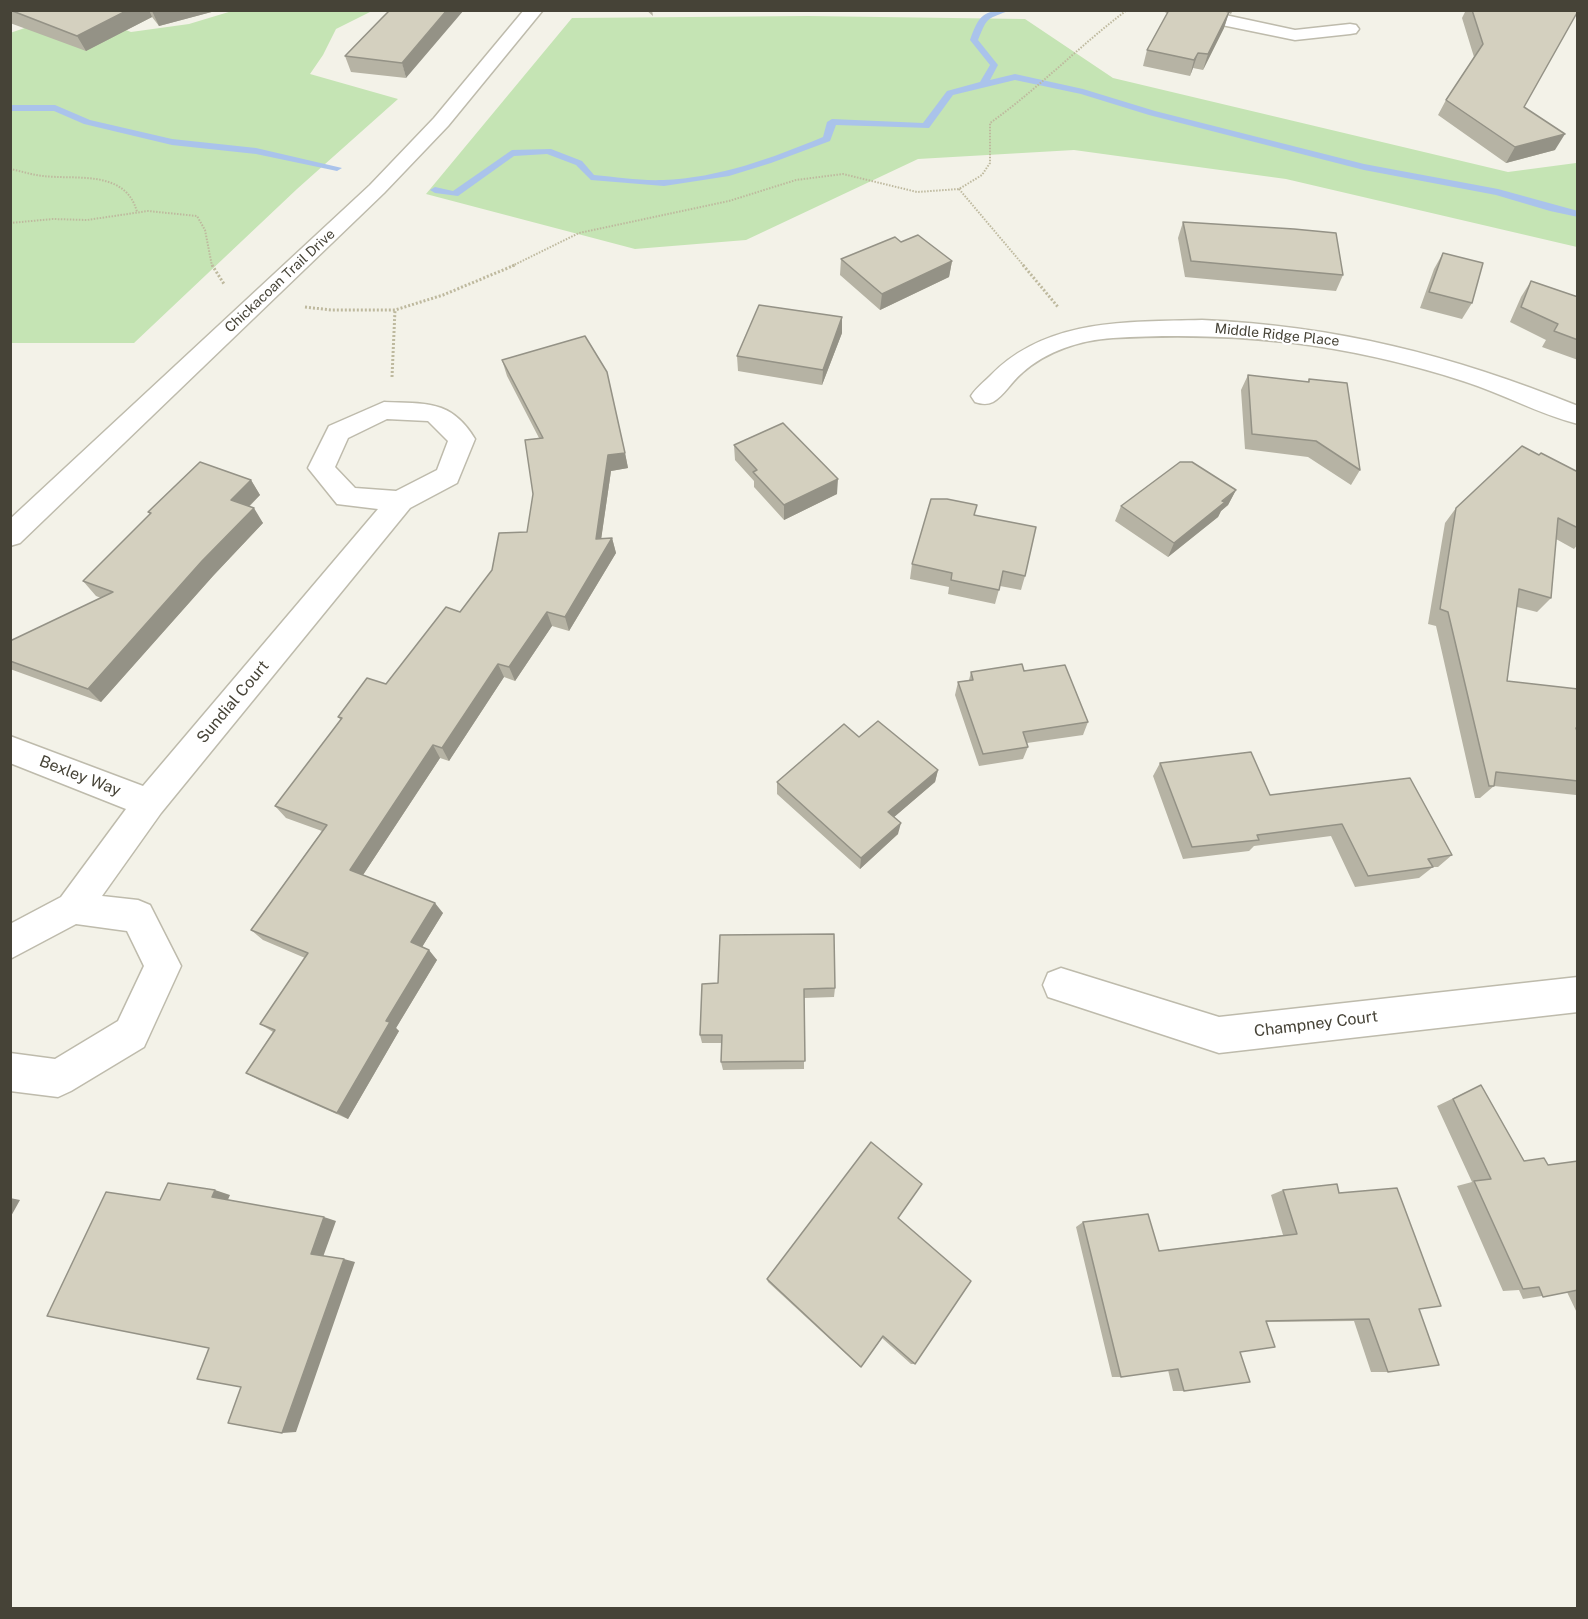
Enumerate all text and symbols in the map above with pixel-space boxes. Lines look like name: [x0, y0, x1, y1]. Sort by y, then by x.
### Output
street label: Chickacoan Trail Drive: [222, 226, 338, 336]
street label: Middle Ridge Place: [1214, 320, 1340, 350]
street label: Sundial Court: [193, 657, 273, 747]
street label: Bexley Way: [36, 752, 124, 800]
street label: Champney Court: [1253, 1007, 1379, 1041]

